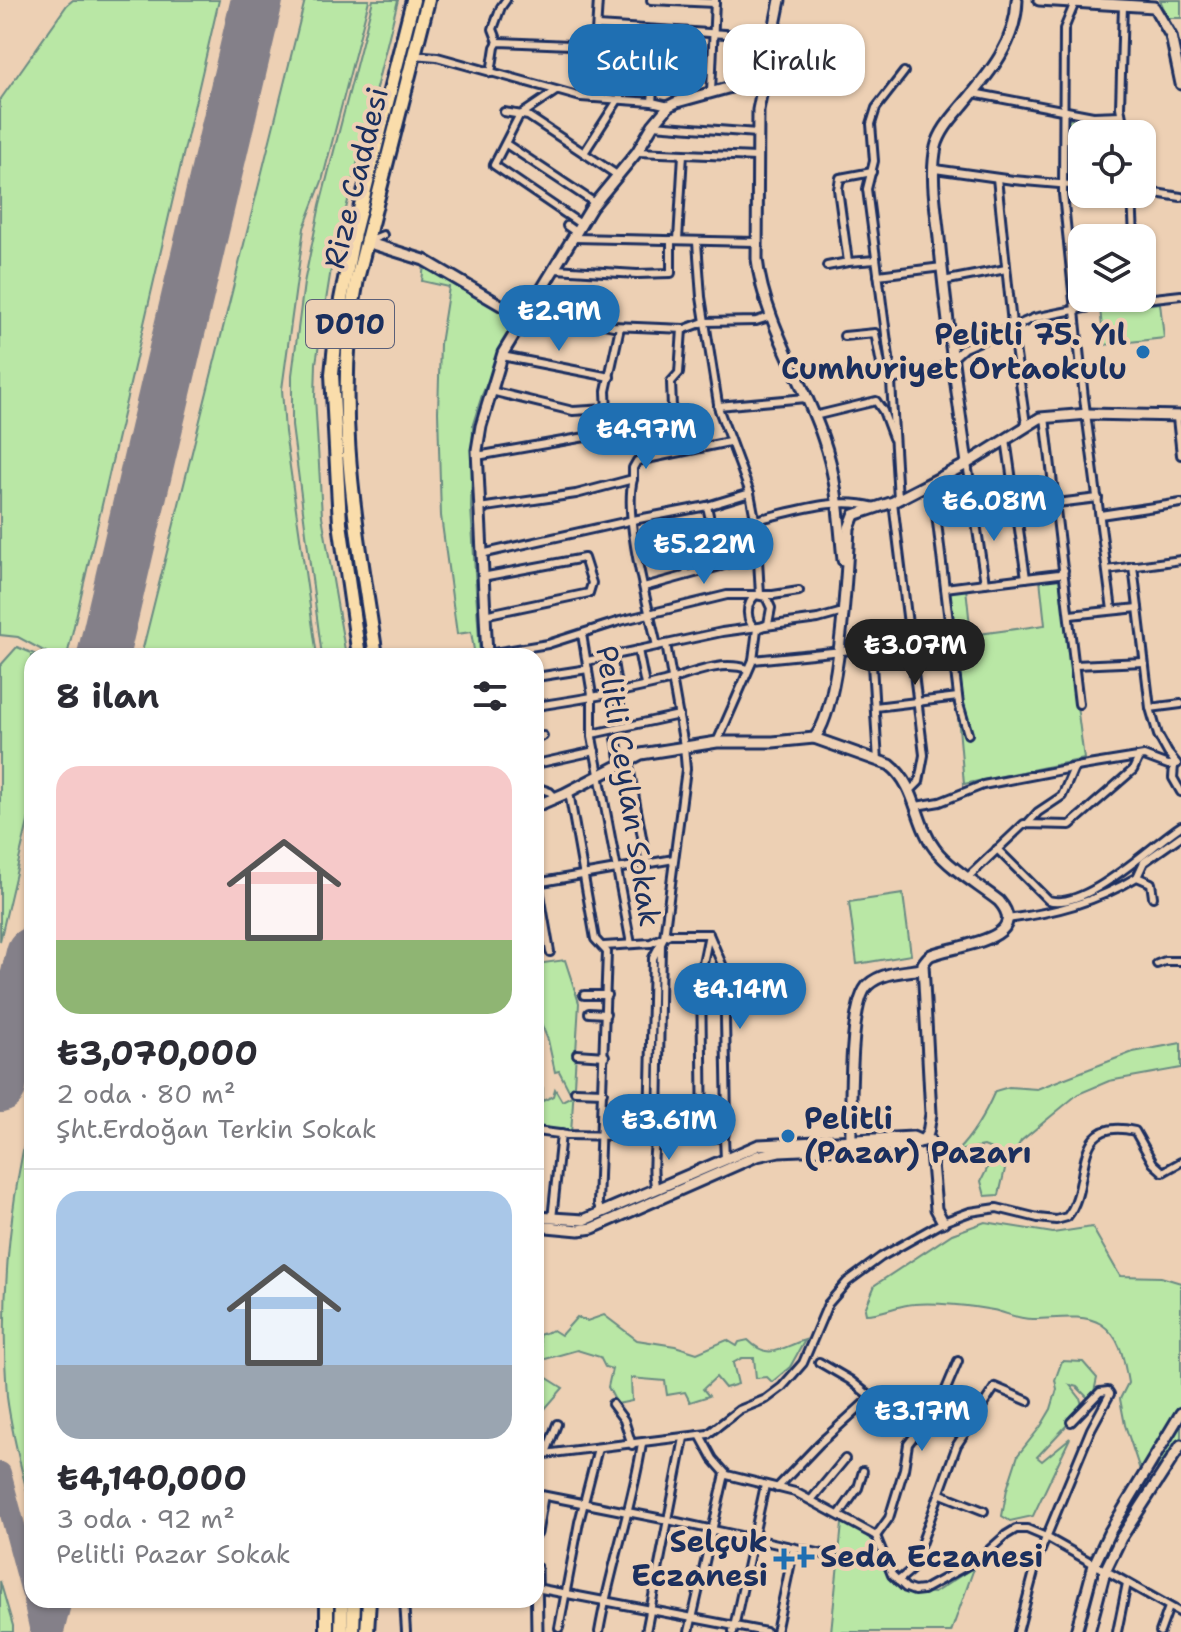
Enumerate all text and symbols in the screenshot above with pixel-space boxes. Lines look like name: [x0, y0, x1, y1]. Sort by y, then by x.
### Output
chip: Satılık: [568, 24, 707, 96]
chip: Kiralık: [723, 24, 865, 96]
street label: Rize Caddesi: [313, 83, 398, 273]
map controls: [1068, 120, 1156, 312]
button: locate: [1068, 120, 1156, 208]
button: layers: [1068, 224, 1156, 312]
pin: ₺2.9M: [503, 285, 615, 353]
text: ₺2.9M: [517, 293, 601, 328]
road number: D010: [306, 300, 394, 348]
place label: Pelitli 75. Yıl Cumhuriyet Ortaokulu: [781, 314, 1127, 389]
marker: Pelitli 75. Yıl Cumhuriyet Ortaokulu: [1134, 343, 1152, 361]
pin: ₺4.97M: [581, 403, 711, 471]
text: ₺4.97M: [595, 411, 697, 446]
pin: ₺6.08M: [929, 475, 1059, 543]
text: ₺6.08M: [941, 483, 1047, 518]
pin: ₺5.22M: [639, 518, 769, 586]
text: ₺5.22M: [652, 526, 756, 561]
pin: ₺3.07M: [850, 619, 980, 687]
text: ₺3.07M: [863, 627, 967, 662]
street label: Pelitli Ceylan Sokak: [586, 642, 671, 930]
text: 8 ilan: [56, 673, 159, 719]
icon: filters: [468, 674, 512, 718]
icon: home: [212, 818, 356, 962]
pin: ₺4.14M: [675, 963, 805, 1031]
text: ₺4.14M: [692, 971, 788, 1006]
text: ₺3,070,000: [56, 1030, 258, 1076]
text: 2 oda · 80 m²: [56, 1076, 236, 1111]
pin: ₺3.61M: [604, 1094, 734, 1162]
place label: Pelitli (Pazar) Pazarı: [804, 1098, 1032, 1173]
text: ₺3.61M: [621, 1102, 717, 1137]
text: Şht.Erdoğan Terkin Sokak: [56, 1111, 377, 1146]
marker: Pelitli (Pazar) Pazarı: [779, 1127, 797, 1145]
icon: home: [212, 1243, 356, 1387]
pin: ₺3.17M: [857, 1385, 987, 1453]
text: ₺3.17M: [874, 1393, 970, 1428]
text: ₺4,140,000: [56, 1455, 247, 1501]
text: 3 oda · 92 m²: [56, 1501, 235, 1536]
place label: Selçuk Eczanesi: [631, 1521, 768, 1596]
text: Pelitli Pazar Sokak: [56, 1536, 291, 1571]
place label: Seda Eczanesi: [820, 1536, 1044, 1577]
marker: Seda Eczanesi: [795, 1548, 813, 1566]
marker: Selçuk Eczanesi: [775, 1550, 793, 1568]

